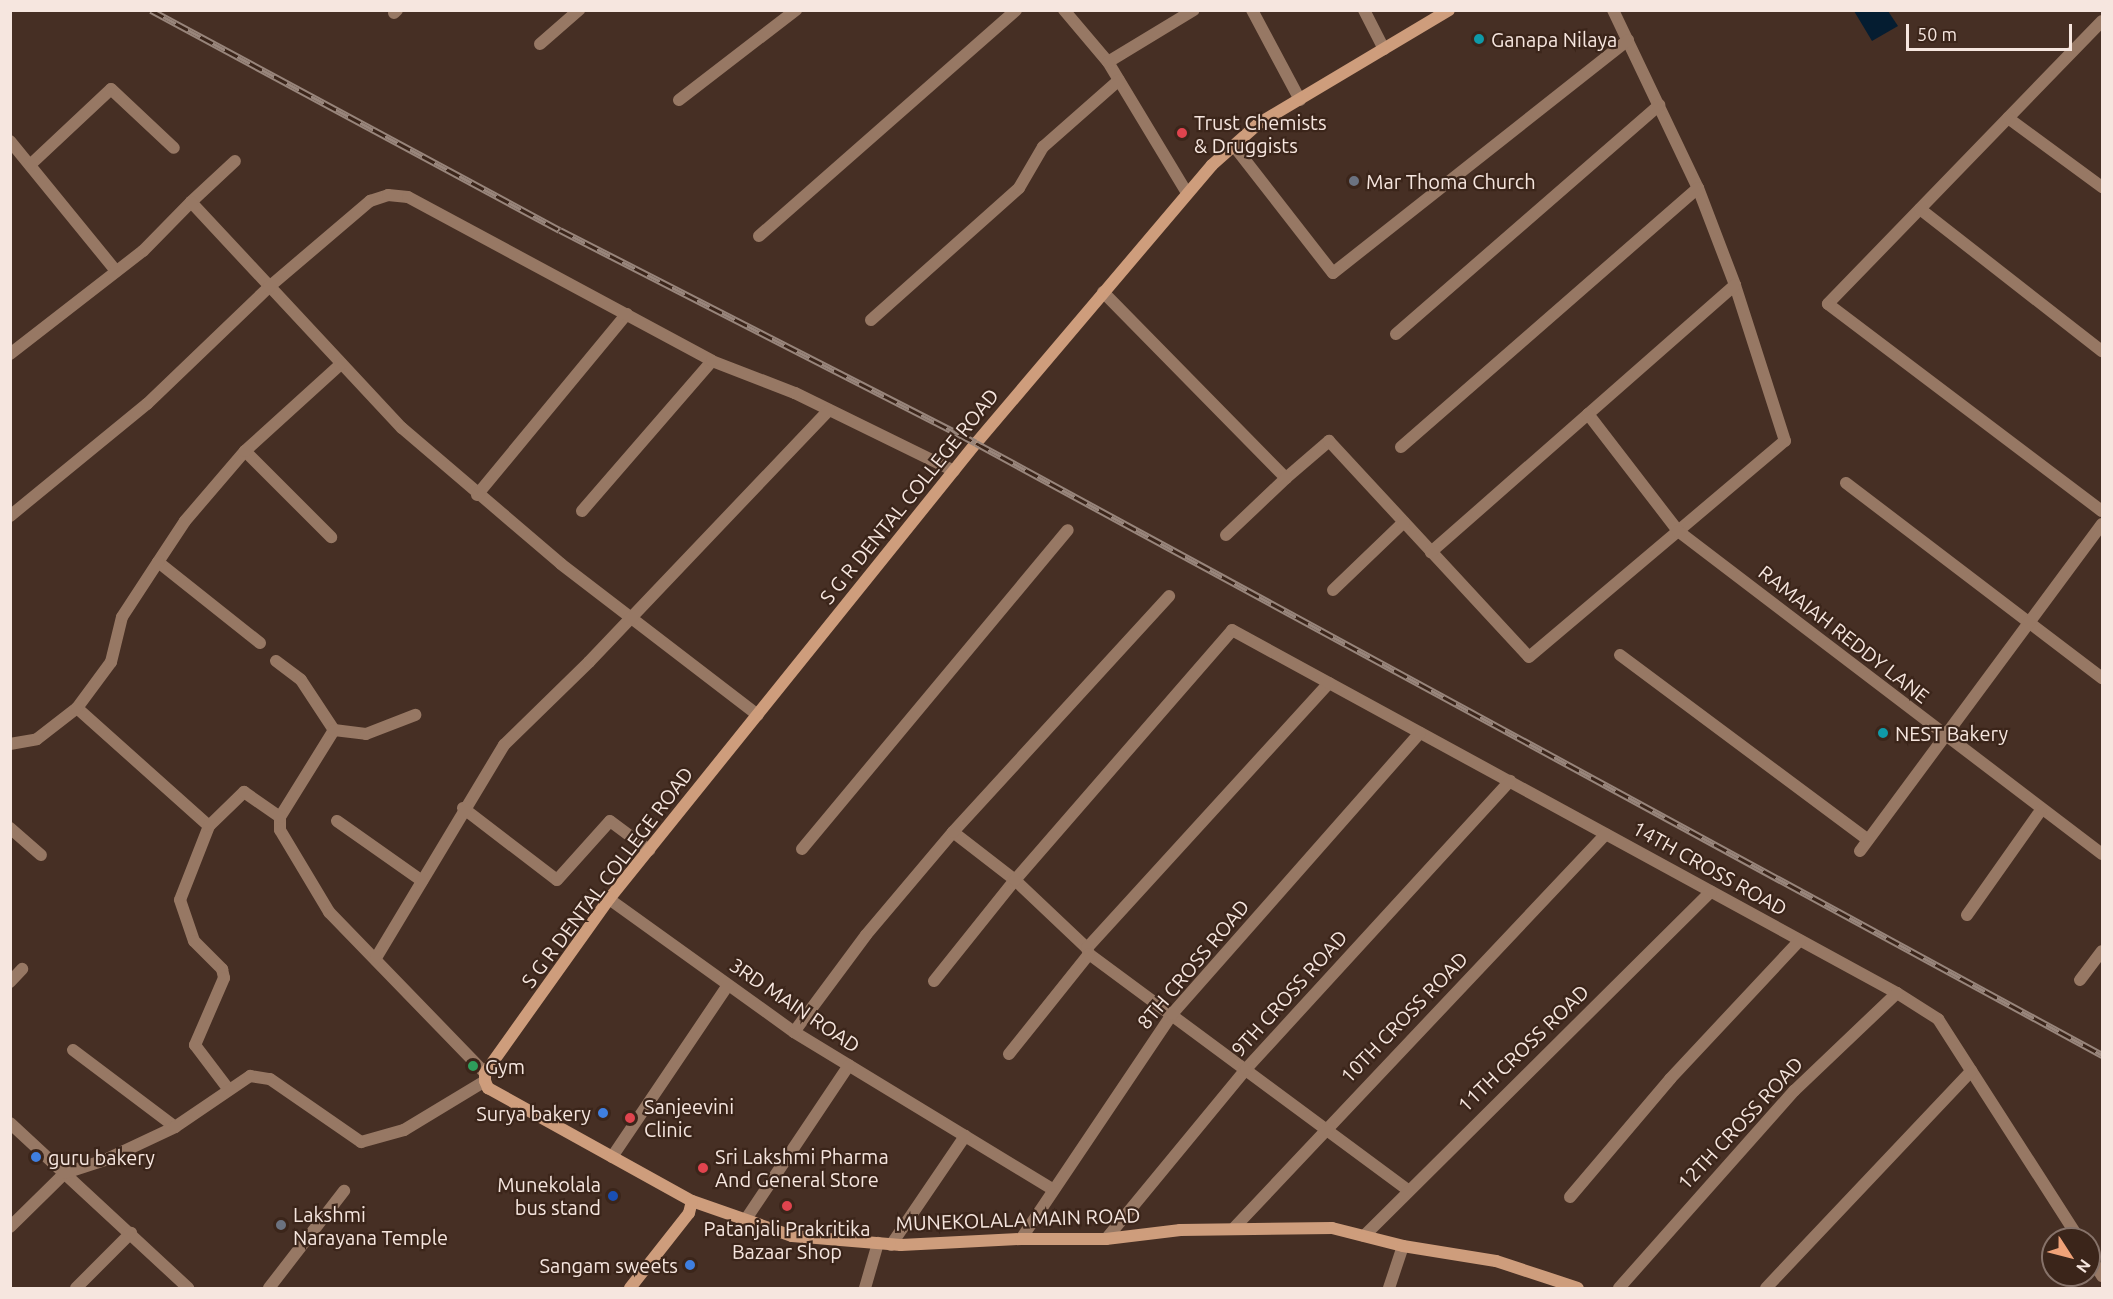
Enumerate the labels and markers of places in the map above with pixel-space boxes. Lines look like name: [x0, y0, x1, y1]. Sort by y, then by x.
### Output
place label: Ganapa Nilaya: [1491, 27, 1617, 51]
marker: Ganapa Nilaya: [1472, 32, 1486, 46]
place label: Trust Chemists & Druggists: [1194, 110, 1327, 157]
marker: Trust Chemists & Druggists: [1175, 126, 1189, 140]
place label: Mar Thoma Church: [1366, 169, 1536, 193]
marker: Mar Thoma Church: [1347, 174, 1361, 188]
place label: NEST Bakery: [1895, 721, 2008, 745]
marker: NEST Bakery: [1876, 726, 1890, 740]
place label: Gym: [485, 1054, 525, 1078]
marker: Gym: [466, 1059, 480, 1073]
place label: Sanjeevini Clinic: [644, 1094, 734, 1141]
place label: Surya bakery: [476, 1101, 591, 1125]
marker: Surya bakery: [596, 1106, 610, 1120]
marker: Sanjeevini Clinic: [621, 1109, 639, 1127]
place label: Sri Lakshmi Pharma And General Store: [715, 1144, 889, 1191]
place label: guru bakery: [48, 1145, 155, 1169]
marker: guru bakery: [29, 1150, 43, 1164]
marker: Sri Lakshmi Pharma And General Store: [696, 1161, 710, 1175]
place label: Munekolala bus stand: [497, 1172, 601, 1219]
marker: Munekolala bus stand: [606, 1189, 620, 1203]
marker: Patanjali Prakritika Bazaar Shop: [780, 1199, 794, 1213]
place label: Lakshmi Narayana Temple: [293, 1202, 448, 1249]
place label: Patanjali Prakritika Bazaar Shop: [704, 1216, 870, 1263]
marker: Lakshmi Narayana Temple: [274, 1218, 288, 1232]
place label: Sangam sweets: [539, 1253, 678, 1277]
marker: Sangam sweets: [683, 1258, 697, 1272]

